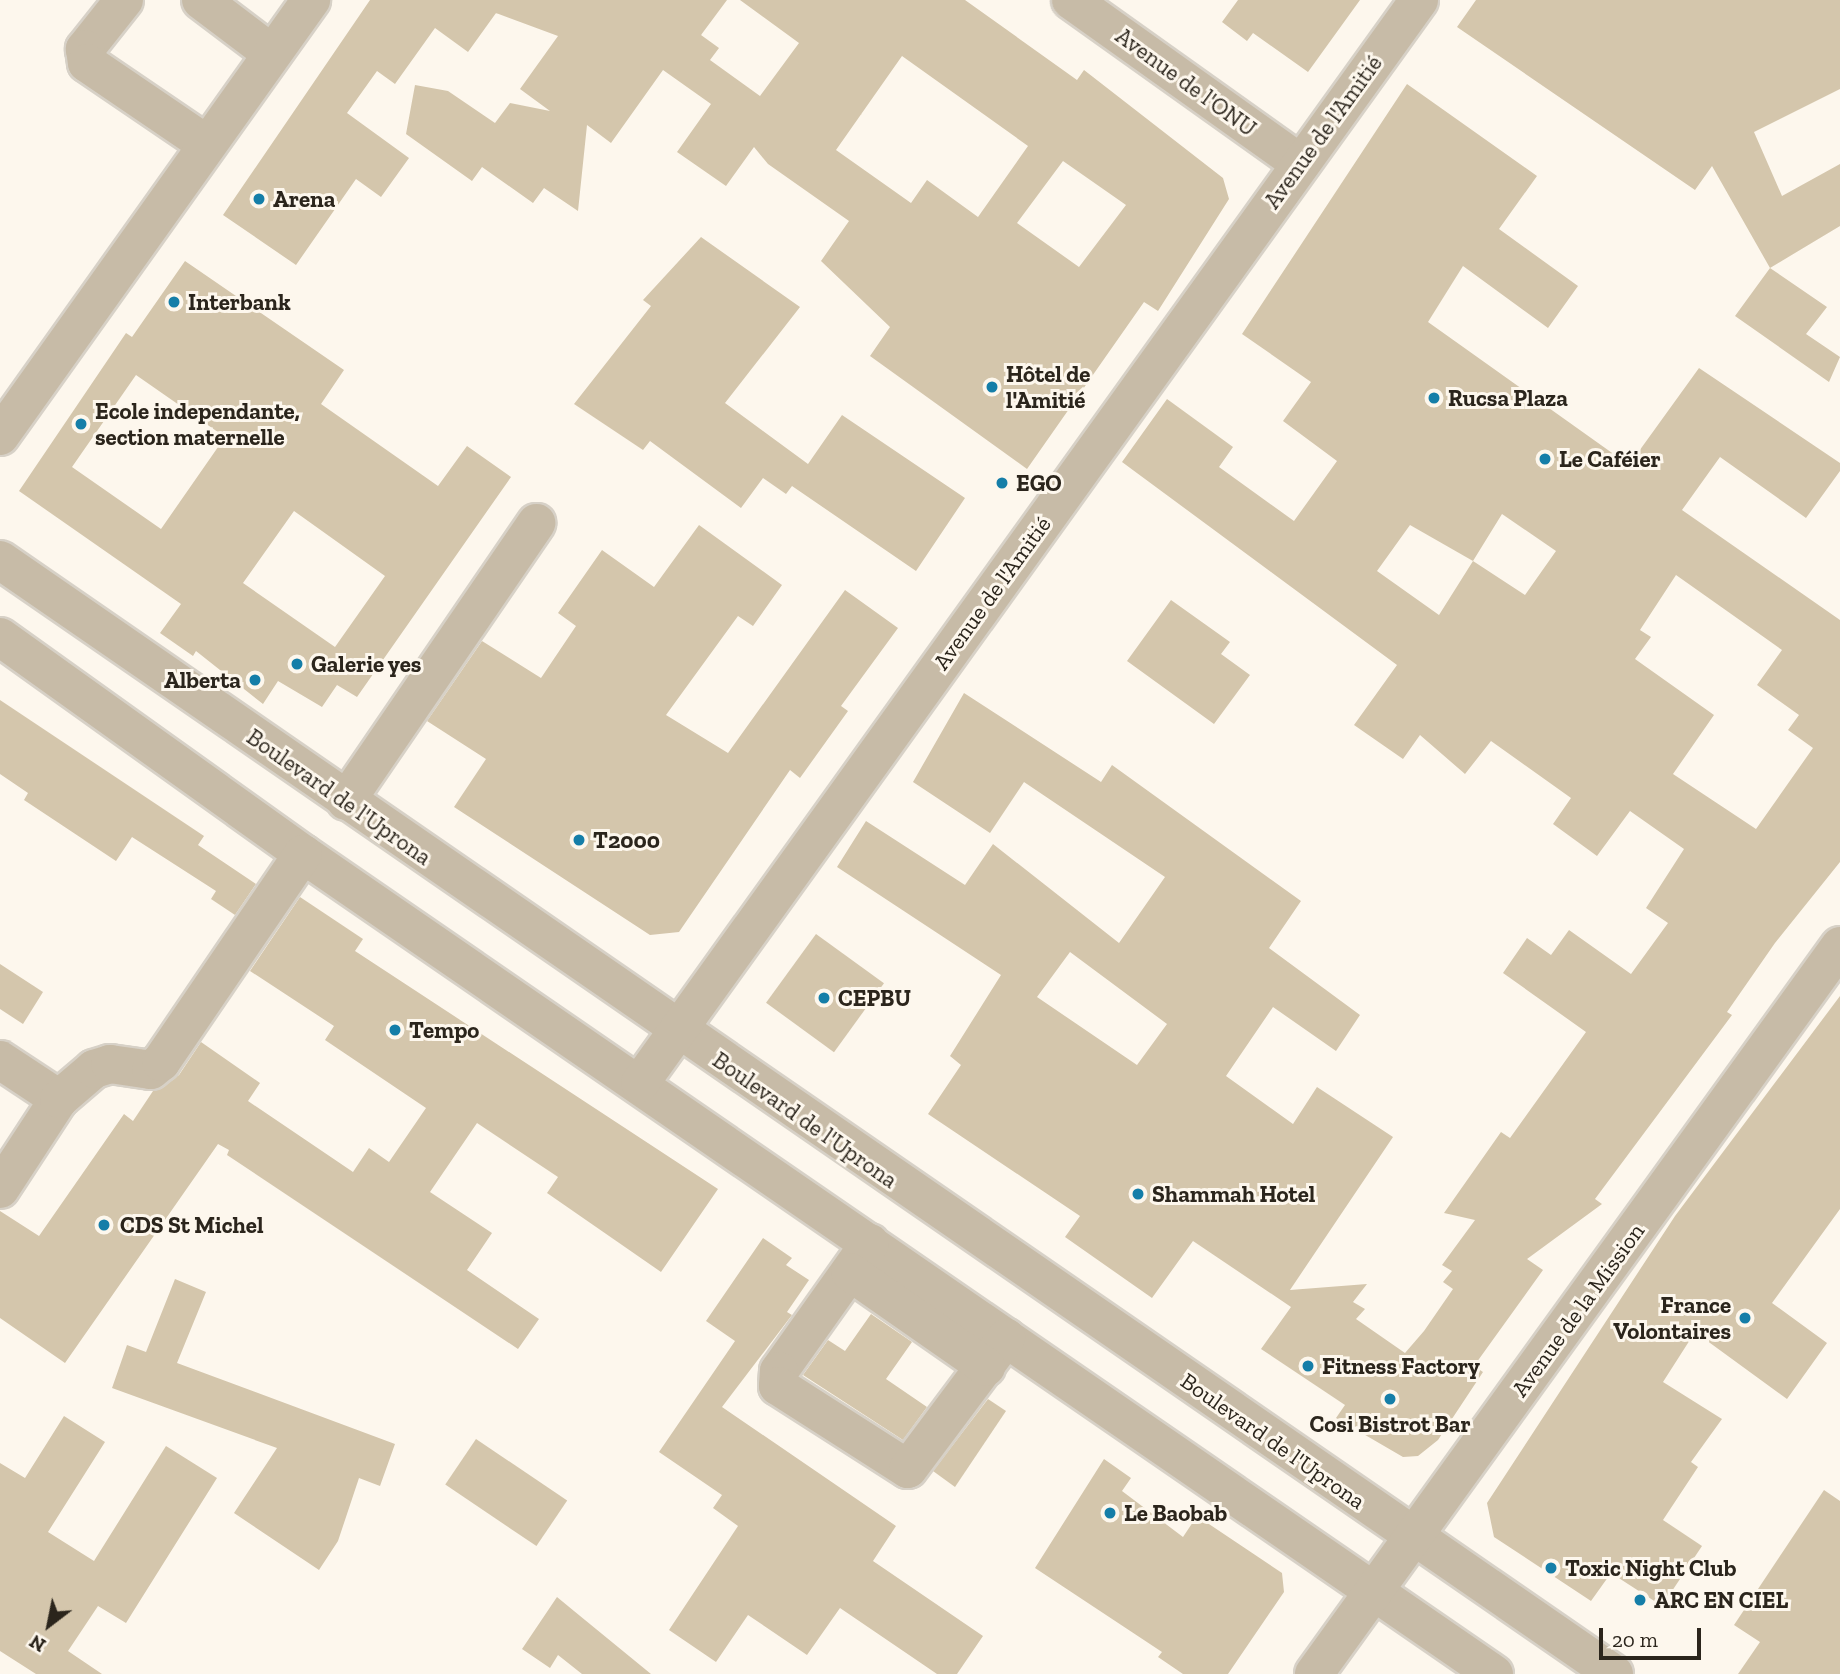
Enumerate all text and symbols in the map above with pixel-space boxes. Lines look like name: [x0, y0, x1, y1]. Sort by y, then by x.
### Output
street label: Avenue de l'ONU: [1110, 22, 1262, 142]
street label: Avenue de l'Amitié: [1258, 50, 1388, 214]
place label: Arena: [273, 185, 335, 213]
marker: Arena: [251, 191, 267, 207]
place label: Interbank: [188, 288, 291, 316]
marker: Interbank: [166, 294, 182, 310]
place label: Hôtel de l'Amitié: [1006, 360, 1090, 414]
marker: Hôtel de l'Amitié: [984, 379, 1000, 395]
place label: Rucsa Plaza: [1448, 384, 1568, 412]
marker: Rucsa Plaza: [1426, 390, 1442, 406]
place label: Ecole independante, section maternelle: [95, 397, 300, 451]
marker: Ecole independante, section maternelle: [73, 416, 89, 432]
place label: Le Caféier: [1559, 445, 1661, 473]
marker: Le Caféier: [1537, 451, 1553, 467]
place label: EGO: [1016, 469, 1062, 497]
marker: EGO: [994, 475, 1010, 491]
street label: Avenue de l'Amitié: [927, 511, 1057, 675]
place label: Galerie yes: [311, 650, 422, 678]
marker: Galerie yes: [289, 656, 305, 672]
place label: Alberta: [164, 666, 241, 694]
marker: Alberta: [247, 672, 263, 688]
street label: Boulevard de l'Uprona: [241, 723, 437, 871]
place label: T2000: [593, 826, 660, 854]
marker: T2000: [571, 832, 587, 848]
place label: CEPBU: [838, 984, 911, 1012]
marker: CEPBU: [816, 990, 832, 1006]
place label: Tempo: [409, 1016, 479, 1044]
marker: Tempo: [387, 1022, 403, 1038]
street label: Boulevard de l'Uprona: [707, 1046, 903, 1194]
place label: Shammah Hotel: [1152, 1180, 1315, 1208]
marker: Shammah Hotel: [1130, 1186, 1146, 1202]
place label: CDS St Michel: [120, 1211, 264, 1239]
marker: CDS St Michel: [94, 1215, 114, 1235]
street label: Avenue de la Mission: [1506, 1218, 1650, 1402]
place label: France Volontaires: [1613, 1291, 1731, 1345]
marker: France Volontaires: [1737, 1310, 1753, 1326]
place label: Fitness Factory: [1322, 1352, 1480, 1380]
marker: Fitness Factory: [1300, 1358, 1316, 1374]
street label: Boulevard de l'Uprona: [1175, 1367, 1371, 1515]
marker: Cosi Bistrot Bar: [1382, 1391, 1398, 1407]
place label: Cosi Bistrot Bar: [1309, 1410, 1471, 1438]
place label: Le Baobab: [1124, 1499, 1227, 1527]
marker: Le Baobab: [1102, 1505, 1118, 1521]
place label: Toxic Night Club: [1565, 1554, 1736, 1582]
marker: Toxic Night Club: [1543, 1560, 1559, 1576]
place label: ARC EN CIEL: [1654, 1586, 1788, 1614]
north arrow: [14, 1590, 84, 1660]
marker: ARC EN CIEL: [1632, 1592, 1648, 1608]
scale bar: [1602, 1614, 1703, 1658]
text: 20 m: [1612, 1627, 1658, 1652]
text: N: [25, 1630, 50, 1657]

